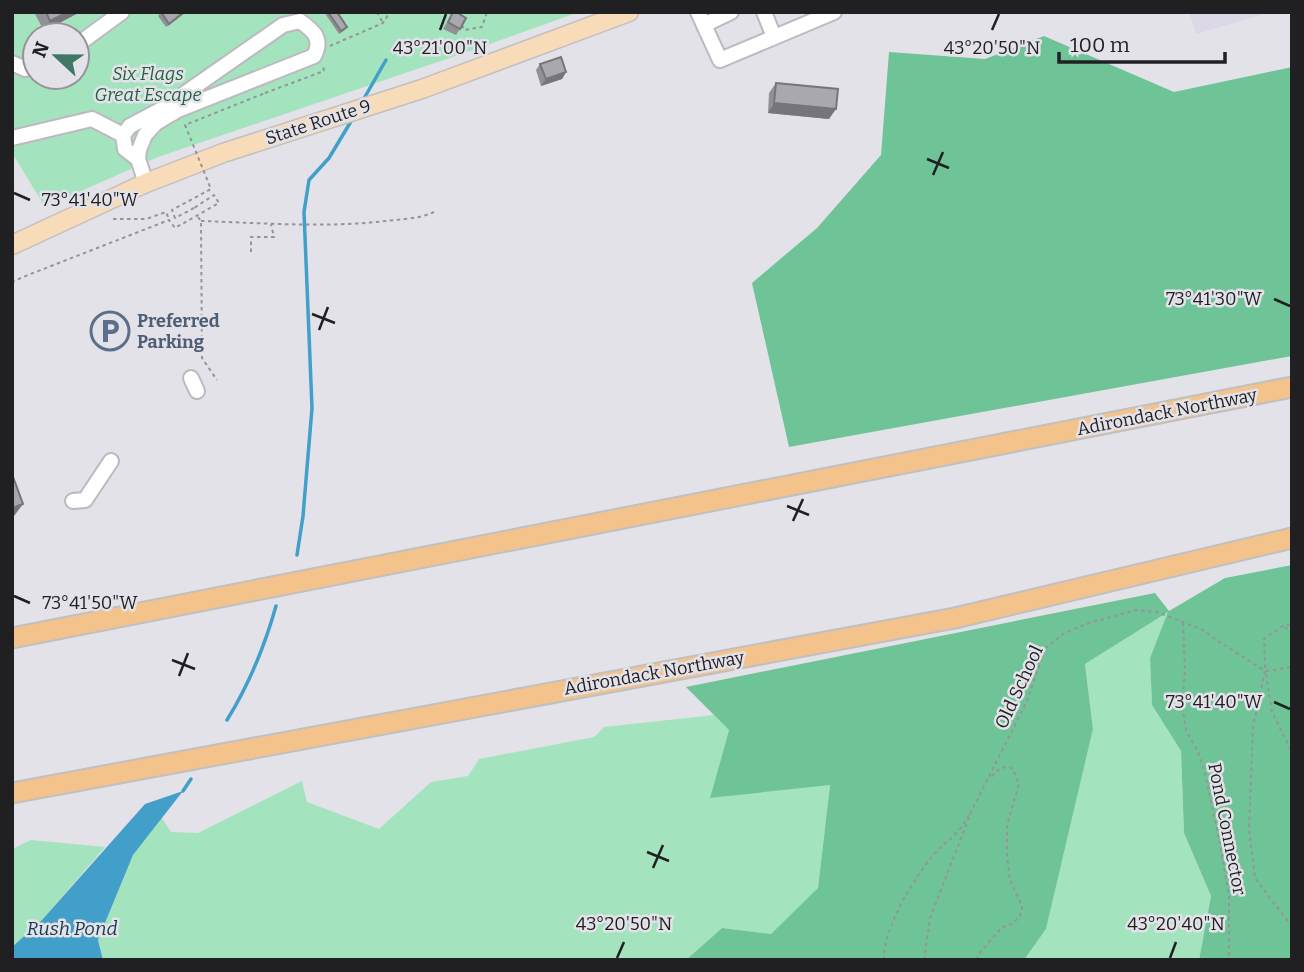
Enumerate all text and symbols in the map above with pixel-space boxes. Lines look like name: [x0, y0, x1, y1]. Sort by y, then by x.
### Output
north arrow: [21, 21, 91, 91]
scale bar: [1059, 21, 1225, 65]
text: 100 m: [1070, 32, 1130, 58]
text: 43°21'00"N: [393, 37, 487, 59]
text: 43°20'50"N: [944, 37, 1040, 59]
text: N: [27, 38, 54, 61]
park label: Six Flags Great Escape: [94, 63, 202, 106]
street label: State Route 9: [262, 95, 374, 149]
text: 73°41'40"W: [42, 189, 139, 211]
text: 73°41'30"W: [1166, 288, 1263, 310]
parking icon: Preferred Parking: [89, 310, 131, 352]
place label: Preferred Parking: [137, 310, 220, 353]
street label: Adirondack Northway: [1075, 384, 1259, 440]
text: 73°41'50"W: [42, 592, 138, 614]
street label: Old School: [990, 642, 1048, 732]
street label: Adirondack Northway: [562, 646, 746, 700]
text: 73°41'40"W: [1166, 691, 1263, 713]
street label: Pond Connector: [1203, 761, 1251, 897]
text: 43°20'50"N: [576, 913, 672, 935]
text: 43°20'40"N: [1127, 913, 1225, 935]
water label: Rush Pond: [26, 917, 118, 940]

